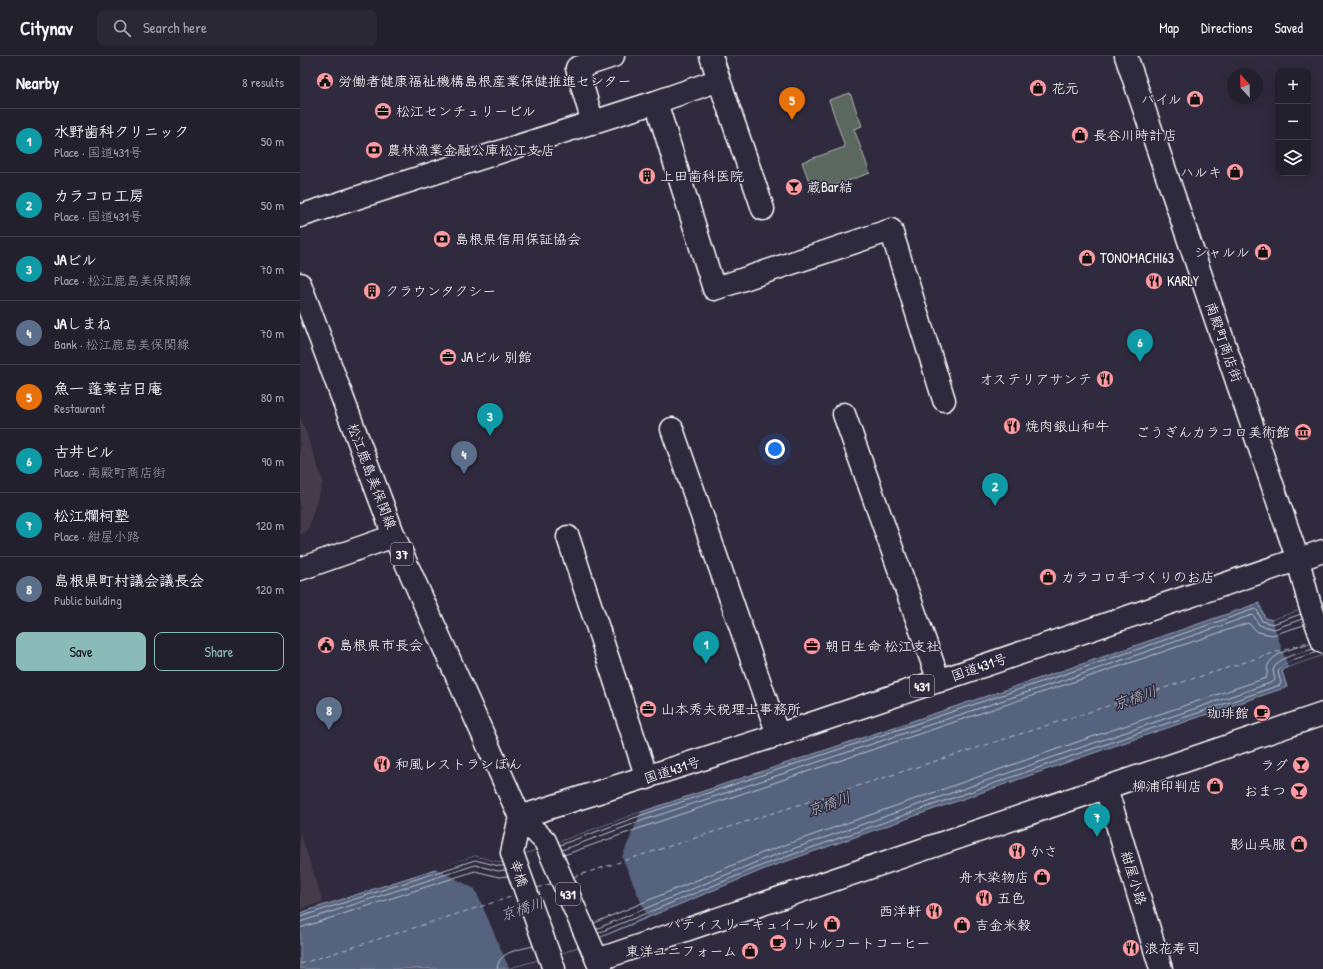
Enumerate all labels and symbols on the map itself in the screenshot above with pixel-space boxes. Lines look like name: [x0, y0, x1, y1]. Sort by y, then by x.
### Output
north arrow: [1227, 68, 1263, 104]
public building icon: 労働者健康福祉機構島根産業保健推進センター: [315, 71, 335, 91]
place label: 労働者健康福祉機構島根産業保健推進センター: [338, 71, 631, 90]
shop icon: 花元: [1028, 78, 1048, 98]
place label: 花元: [1051, 78, 1079, 97]
pin: 5: [779, 87, 805, 120]
place label: パイル: [1141, 89, 1182, 108]
shop icon: パイル: [1185, 89, 1205, 109]
office icon: 松江センチュリービル: [373, 101, 393, 121]
place label: 松江センチュリービル: [396, 101, 536, 120]
shop icon: 長谷川時計店: [1070, 125, 1090, 145]
place label: 長谷川時計店: [1093, 125, 1177, 144]
bank icon: 農林漁業金融公庫松江支店: [364, 140, 384, 160]
place label: 農林漁業金融公庫松江支店: [387, 140, 555, 159]
place label: ハルキ: [1180, 162, 1222, 181]
shop icon: ハルキ: [1225, 162, 1245, 182]
building icon: 上田歯科医院: [637, 166, 657, 186]
place label: 上田歯科医院: [660, 166, 744, 185]
bar icon: 蔵Bar結: [784, 177, 804, 197]
place label: 蔵Bar結: [807, 177, 853, 196]
bank icon: 島根県信用保証協会: [432, 229, 452, 249]
place label: 島根県信用保証協会: [455, 229, 581, 248]
place label: シャルル: [1194, 242, 1250, 261]
shop icon: シャルル: [1253, 242, 1273, 262]
shop icon: TONOMACHI63: [1077, 248, 1097, 268]
place label: TONOMACHI63: [1100, 248, 1174, 267]
restaurant icon: KARLY: [1144, 271, 1164, 291]
place label: KARLY: [1167, 271, 1200, 290]
building icon: クラウンタクシー: [362, 281, 382, 301]
place label: クラウンタクシー: [385, 281, 496, 300]
street label: 南殿町商店街: [1202, 299, 1247, 385]
pin: 6: [1127, 329, 1153, 362]
office icon: JAビル 別館: [438, 347, 458, 367]
place label: JAビル 別館: [461, 347, 532, 366]
place label: オステリアサンテ: [979, 369, 1092, 388]
restaurant icon: オステリアサンテ: [1095, 369, 1115, 389]
pin: 3: [477, 403, 503, 436]
restaurant icon: 焼肉銀山和牛: [1002, 416, 1022, 436]
place label: 焼肉銀山和牛: [1025, 416, 1109, 435]
street label: 松江鹿島美保関線: [344, 420, 401, 532]
place label: ごうぎんカラコロ美術館: [1135, 422, 1290, 441]
museum icon: ごうぎんカラコロ美術館: [1293, 422, 1313, 442]
your location: [765, 439, 785, 459]
pin: 4: [451, 441, 477, 474]
pin: 2: [982, 473, 1008, 506]
road number: 37: [391, 543, 413, 565]
shop icon: カラコロ手づくりのお店: [1038, 567, 1058, 587]
place label: カラコロ手づくりのお店: [1061, 567, 1215, 586]
pin: 1: [693, 631, 719, 664]
public building icon: 島根県市長会: [316, 635, 336, 655]
place label: 島根県市長会: [339, 635, 423, 654]
office icon: 朝日生命 松江支社: [802, 636, 822, 656]
place label: 朝日生命 松江支社: [825, 636, 940, 655]
street label: 国道431号: [948, 648, 1010, 685]
road number: 431: [910, 675, 934, 697]
water label: 京橋川: [1110, 680, 1160, 715]
pin: 8: [316, 697, 342, 730]
office icon: 山本秀夫税理士事務所: [638, 699, 658, 719]
place label: 山本秀夫税理士事務所: [661, 699, 801, 718]
place label: 珈琲館: [1207, 703, 1249, 722]
cafe icon: 珈琲館: [1252, 703, 1272, 723]
street label: 国道431号: [641, 751, 703, 788]
restaurant icon: 和風レストランぼん: [372, 754, 392, 774]
place label: 和風レストランぼん: [395, 754, 522, 773]
place label: ラグ: [1261, 755, 1288, 774]
bar icon: ラグ: [1291, 755, 1311, 775]
place label: 柳浦印判店: [1132, 776, 1202, 795]
shop icon: 柳浦印判店: [1205, 776, 1225, 796]
place label: おまつ: [1244, 781, 1286, 800]
bar icon: おまつ: [1289, 781, 1309, 801]
water label: 京橋川: [804, 786, 854, 821]
pin: 7: [1084, 804, 1110, 837]
place label: 影山呉服: [1230, 834, 1286, 853]
shop icon: 影山呉服: [1289, 834, 1309, 854]
restaurant icon: かさ: [1007, 841, 1027, 861]
place label: かさ: [1030, 841, 1058, 860]
street label: 紺屋小路: [1117, 848, 1152, 907]
street label: 幸橋: [506, 857, 533, 889]
place label: 舟木染物店: [959, 867, 1029, 886]
shop icon: 舟木染物店: [1032, 867, 1052, 887]
road number: 431: [556, 883, 580, 905]
restaurant icon: 五色: [974, 888, 994, 908]
place label: 五色: [997, 888, 1025, 907]
water label: 京橋川: [497, 892, 546, 925]
place label: 西洋軒: [879, 901, 921, 920]
restaurant icon: 西洋軒: [924, 901, 944, 921]
place label: パティスリーキュイール: [667, 914, 819, 933]
shop icon: パティスリーキュイール: [822, 914, 842, 934]
shop icon: 吉金米穀: [952, 915, 972, 935]
place label: 吉金米穀: [975, 915, 1031, 934]
cafe icon: リトルコートコーヒー: [768, 933, 788, 953]
place label: リトルコートコーヒー: [791, 933, 930, 952]
restaurant icon: 浪花寿司: [1121, 938, 1141, 958]
place label: 浪花寿司: [1144, 938, 1200, 957]
place label: 東洋ユニフォーム: [626, 941, 737, 960]
shop icon: 東洋ユニフォーム: [740, 941, 760, 961]

